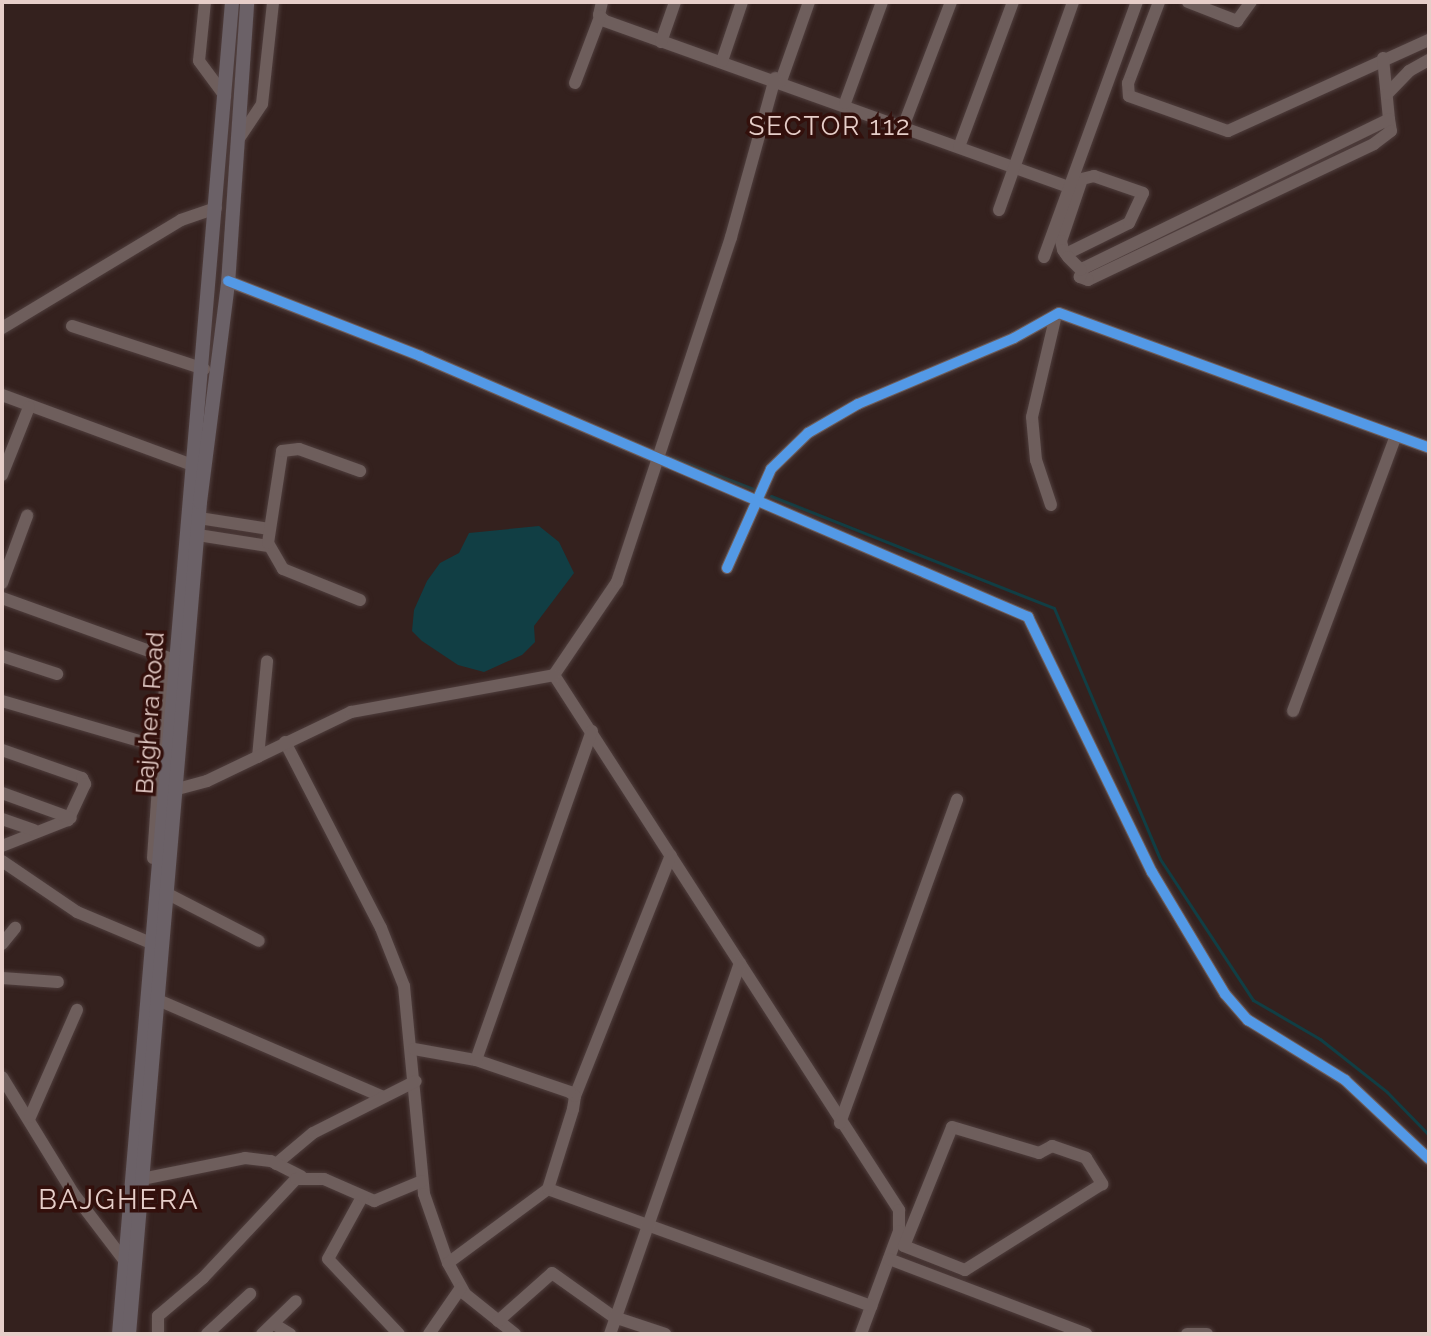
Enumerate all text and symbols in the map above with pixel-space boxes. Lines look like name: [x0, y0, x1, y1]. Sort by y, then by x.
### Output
district label: SECTOR 112: [748, 111, 912, 143]
street label: Bajghera Road: [130, 631, 170, 795]
district label: BAJGHERA: [38, 1183, 200, 1217]

